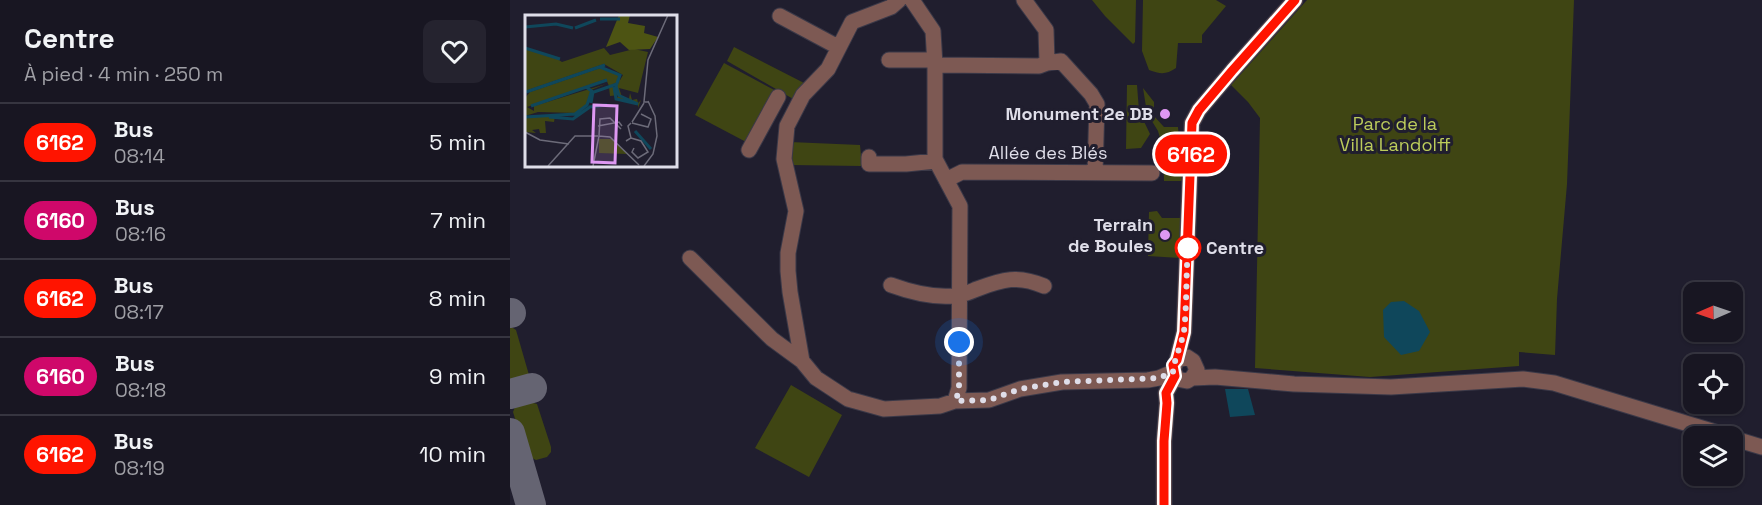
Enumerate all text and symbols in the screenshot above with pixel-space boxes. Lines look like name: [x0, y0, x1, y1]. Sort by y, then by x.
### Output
inset map: [525, 15, 676, 166]
text: Centre: [24, 20, 115, 56]
button: heart: [423, 20, 486, 83]
text: À pied · 4 min · 250 m: [24, 61, 223, 87]
place label: Monument 2e DB: [1006, 102, 1153, 125]
marker: Monument 2e DB: [1158, 107, 1172, 121]
park label: Parc de la Villa Landolff: [1339, 112, 1451, 156]
text: Bus: [114, 115, 153, 143]
text: 5 min: [429, 128, 486, 156]
text: 6162: [36, 129, 84, 156]
line badge: 6162: [1149, 134, 1233, 174]
street label: Allée des Blés: [989, 141, 1107, 164]
text: 6162: [1167, 141, 1215, 168]
text: 08:14: [114, 143, 165, 169]
text: Bus: [115, 193, 155, 221]
text: 7 min: [430, 206, 486, 234]
text: 6160: [36, 207, 85, 234]
place label: Terrain de Boules: [1068, 213, 1153, 257]
text: 08:16: [115, 221, 166, 247]
marker: Terrain de Boules: [1158, 228, 1172, 242]
marker: Centre: [1175, 235, 1201, 261]
place label: Centre: [1206, 236, 1264, 259]
text: Bus: [114, 271, 153, 299]
north arrow: [1683, 282, 1743, 342]
map controls: [1683, 282, 1743, 486]
text: 8 min: [429, 284, 486, 312]
text: 6162: [36, 285, 84, 312]
text: 08:17: [114, 299, 164, 325]
your location: [944, 327, 974, 357]
text: Bus: [115, 349, 155, 377]
button: locate: [1683, 354, 1743, 414]
text: 9 min: [429, 362, 486, 390]
text: 6160: [36, 363, 85, 390]
text: 08:18: [115, 377, 166, 403]
button: layers: [1683, 426, 1743, 486]
text: Bus: [114, 427, 153, 455]
text: 10 min: [419, 440, 486, 468]
text: 6162: [36, 441, 84, 468]
text: 08:19: [114, 455, 165, 481]

